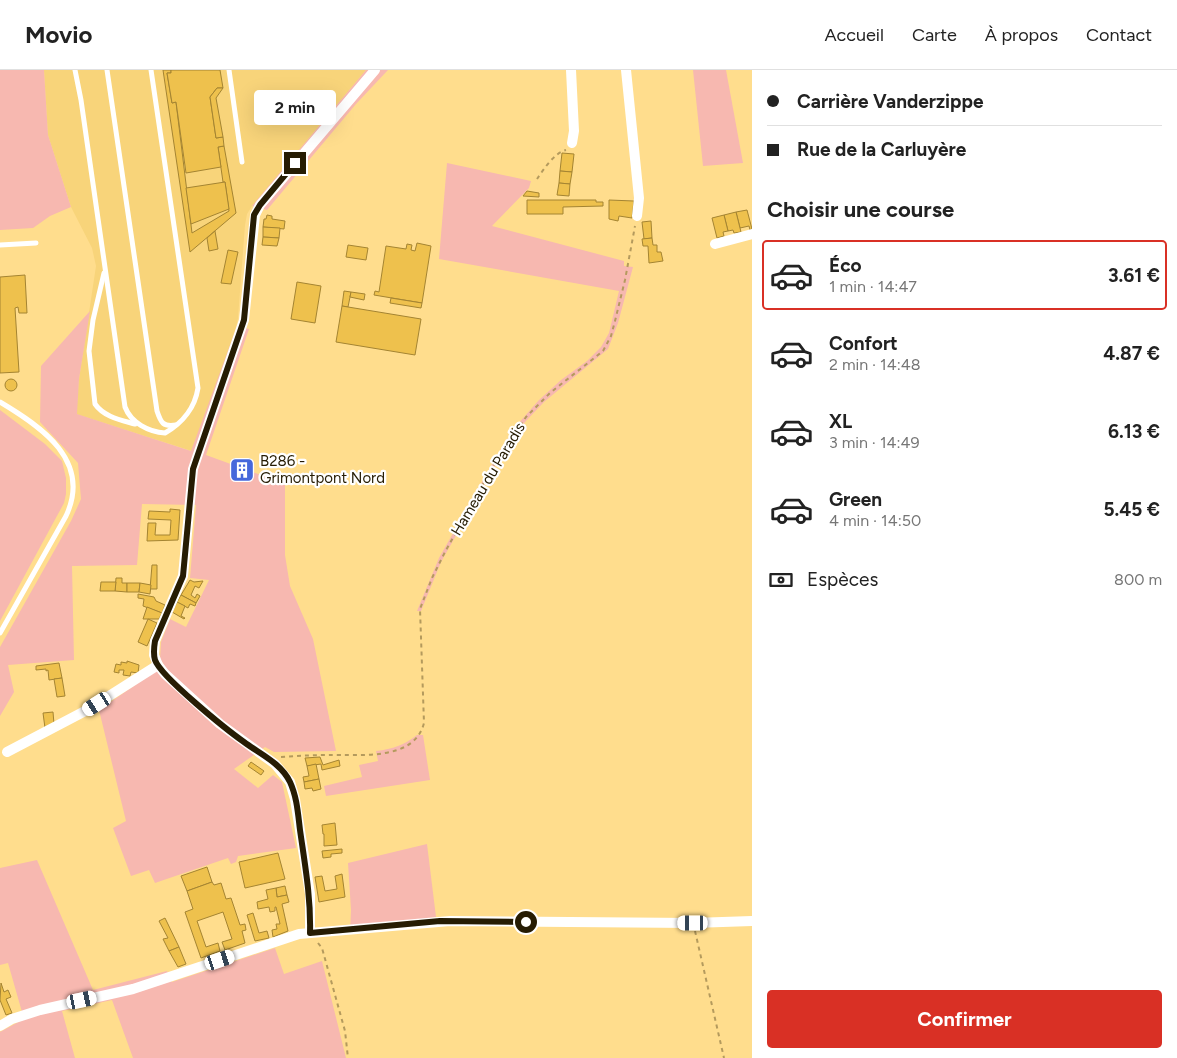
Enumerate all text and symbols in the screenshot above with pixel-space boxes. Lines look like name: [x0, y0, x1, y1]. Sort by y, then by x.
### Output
text: Movio: [25, 20, 93, 49]
text: Accueil: [824, 24, 884, 46]
text: Carte: [912, 24, 957, 46]
text: À propos: [985, 24, 1058, 46]
text: Contact: [1086, 24, 1152, 46]
text: Carrière Vanderzippe: [797, 90, 983, 113]
callout: 2 min: [254, 91, 336, 126]
text: 2 min: [275, 98, 315, 117]
text: Rue de la Carluyère: [797, 138, 966, 161]
route end: [284, 152, 306, 174]
text: Choisir une course: [767, 196, 954, 223]
icon: car: [769, 253, 814, 298]
text: Éco: [829, 254, 862, 277]
text: 3.61 €: [1108, 264, 1160, 287]
text: 1 min · 14:47: [829, 277, 917, 296]
icon: car: [769, 331, 814, 376]
text: Confort: [829, 332, 898, 355]
text: 4.87 €: [1103, 342, 1160, 365]
text: 2 min · 14:48: [829, 355, 920, 374]
icon: car: [769, 409, 814, 454]
text: XL: [829, 410, 852, 433]
street label: Hameau du Paradis: [447, 419, 529, 539]
text: 6.13 €: [1108, 420, 1160, 443]
text: 3 min · 14:49: [829, 433, 919, 452]
place label: B286 - Grimontpont Nord: [260, 452, 385, 487]
building icon: B286 - Grimontpont Nord: [229, 457, 255, 483]
icon: car: [769, 487, 814, 532]
text: Green: [829, 488, 882, 511]
text: 5.45 €: [1103, 498, 1160, 521]
text: 4 min · 14:50: [829, 511, 921, 530]
icon: cash: [767, 566, 795, 594]
text: Espèces: [807, 568, 878, 591]
text: 800 m: [1114, 570, 1162, 589]
car: [80, 690, 113, 718]
route start: [515, 911, 537, 933]
car: [678, 916, 708, 931]
car: [203, 948, 236, 972]
car: [65, 990, 98, 1010]
button: Confirmer: [767, 990, 1162, 1048]

